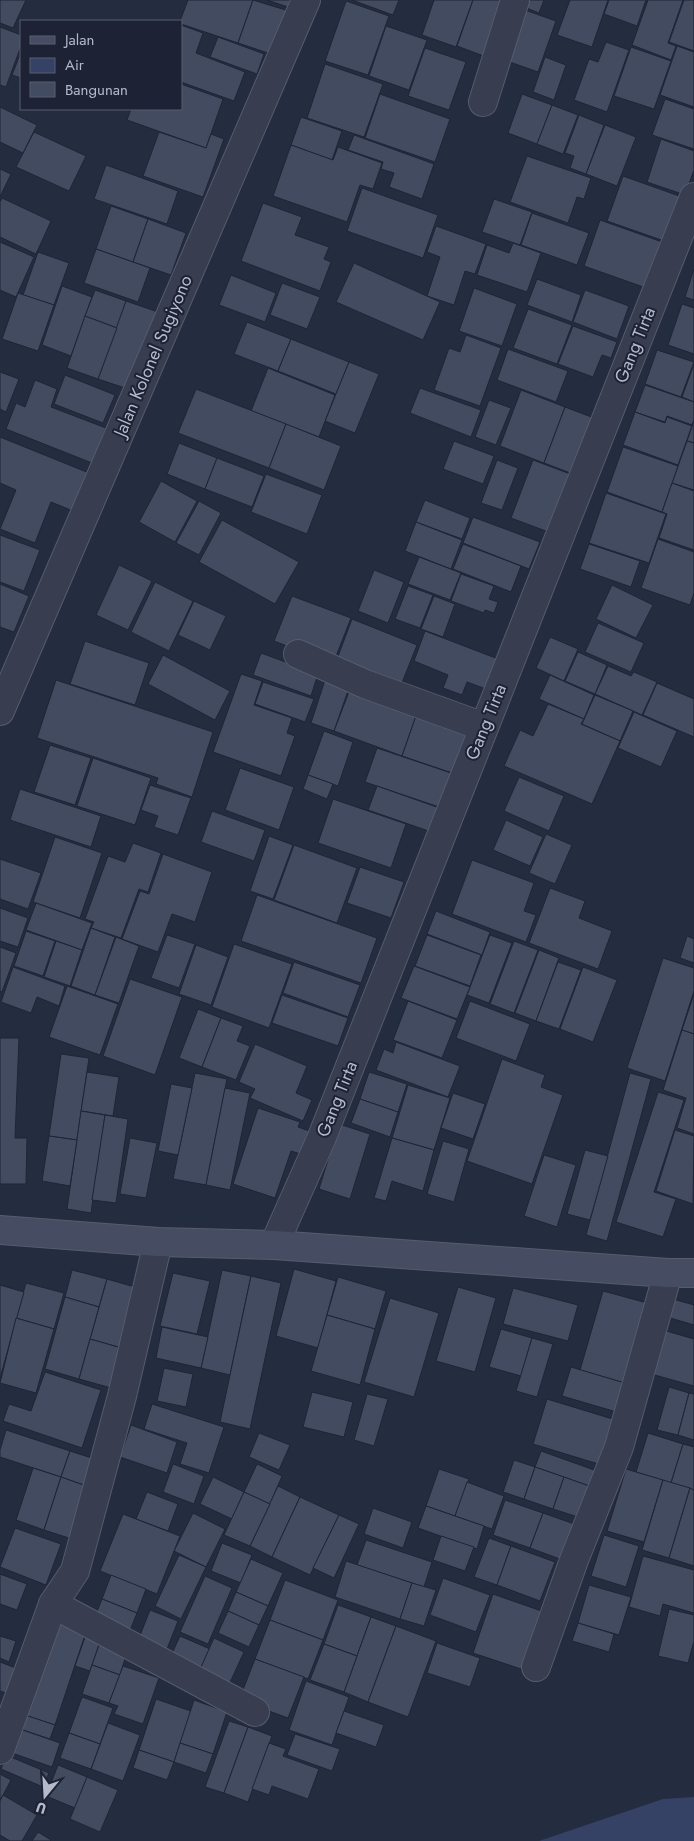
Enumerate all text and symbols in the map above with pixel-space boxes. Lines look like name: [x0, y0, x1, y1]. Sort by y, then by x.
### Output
legend: [20, 20, 182, 110]
text: Jalan: [63, 29, 94, 51]
text: Air: [65, 54, 85, 76]
text: Bangunan: [65, 79, 128, 101]
street label: Jalan Kolonel Sugiyono: [106, 271, 199, 443]
street label: Gang Tirta: [608, 303, 662, 387]
street label: Gang Tirta: [459, 680, 513, 764]
street label: Gang Tirta: [310, 1057, 364, 1141]
north arrow: [20, 1771, 70, 1821]
text: U: [33, 1797, 49, 1819]

